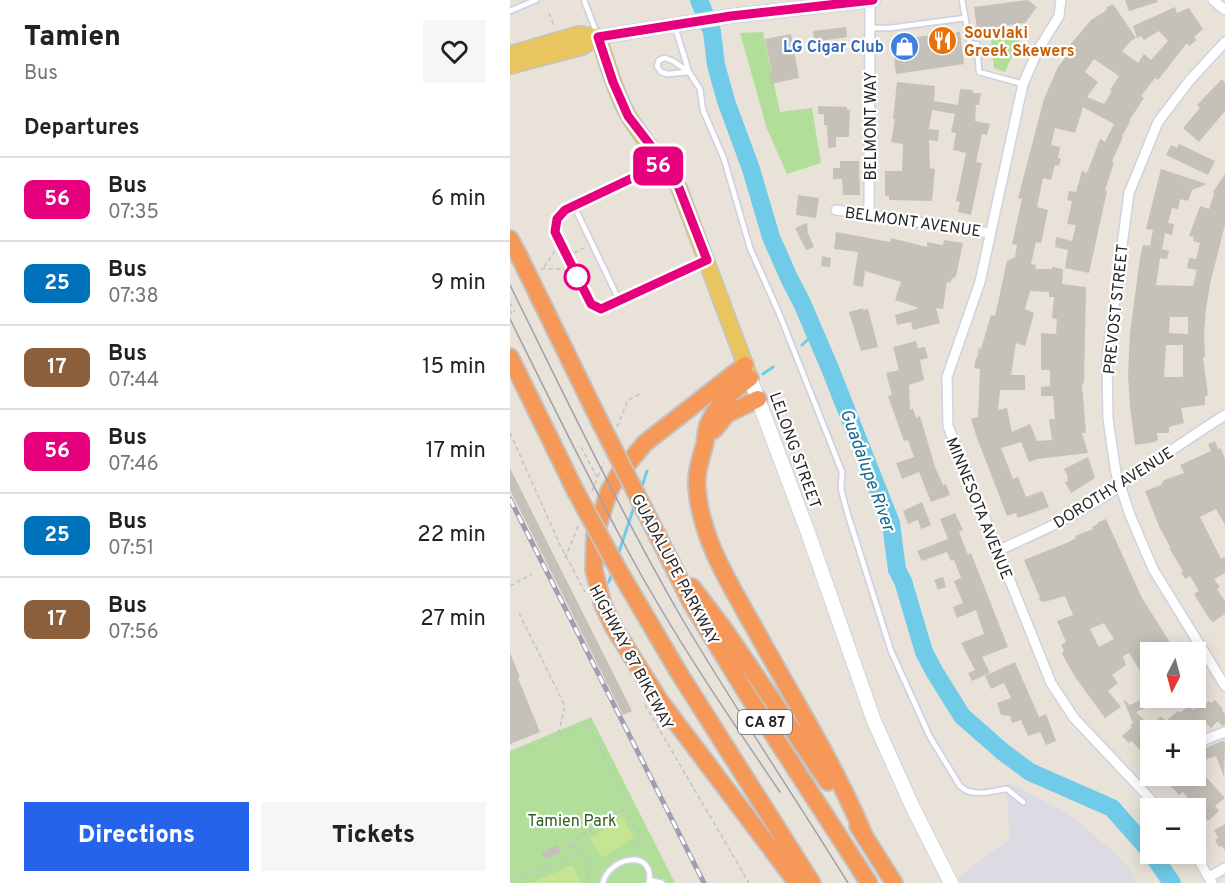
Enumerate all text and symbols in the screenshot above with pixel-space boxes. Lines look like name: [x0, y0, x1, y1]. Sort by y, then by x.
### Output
text: Tamien: [24, 20, 121, 56]
button: heart: [423, 20, 486, 83]
place label: Souvlaki Greek Skewers: [964, 24, 1075, 62]
restaurant icon: Souvlaki Greek Skewers: [927, 25, 959, 57]
shop icon: LG Cigar Club: [889, 30, 921, 62]
place label: LG Cigar Club: [783, 38, 884, 58]
text: Bus: [24, 61, 58, 87]
street label: BELMONT WAY: [862, 71, 882, 181]
text: Departures: [24, 115, 140, 142]
line badge: 56: [631, 146, 685, 186]
text: 56: [645, 153, 671, 180]
text: Bus: [108, 173, 147, 200]
text: 56: [44, 186, 70, 213]
text: 6 min: [431, 186, 486, 213]
text: 07:35: [108, 200, 159, 226]
street label: BELMONT AVENUE: [843, 204, 982, 242]
street label: PREVOST STREET: [1100, 243, 1134, 375]
text: Bus: [108, 257, 147, 284]
unlabelled marker: [564, 264, 590, 290]
text: 25: [44, 270, 70, 297]
text: 9 min: [431, 270, 486, 297]
text: 07:38: [108, 284, 159, 310]
text: Bus: [108, 341, 147, 368]
text: 17: [47, 354, 67, 381]
text: 15 min: [422, 354, 486, 381]
text: 07:44: [108, 368, 159, 394]
street label: LELONG STREET: [764, 390, 824, 512]
water label: Guadalupe River: [834, 406, 900, 537]
text: Bus: [108, 425, 147, 452]
street label: MINNESOTA AVENUE: [940, 435, 1016, 583]
text: 56: [44, 438, 70, 465]
text: 17 min: [426, 438, 486, 465]
street label: DOROTHY AVENUE: [1050, 444, 1178, 534]
text: 07:46: [108, 452, 159, 478]
street label: GUADALUPE PARKWAY: [626, 491, 723, 649]
text: Bus: [108, 509, 147, 536]
text: 25: [44, 522, 70, 549]
text: 22 min: [417, 522, 486, 549]
text: 07:51: [108, 536, 154, 562]
street label: HIGHWAY 87 BIKEWAY: [583, 582, 677, 734]
text: Bus: [108, 593, 147, 620]
text: 17: [47, 606, 67, 633]
text: 27 min: [420, 606, 486, 633]
text: 07:56: [108, 620, 159, 646]
north arrow: [1140, 642, 1206, 708]
map controls: [1140, 642, 1206, 864]
road number: CA 87: [738, 710, 792, 734]
button: +: [1140, 720, 1206, 786]
button: −: [1140, 798, 1206, 864]
button: Directions: [24, 802, 249, 871]
button: Tickets: [261, 802, 486, 871]
park label: Tamien Park: [527, 812, 617, 832]

